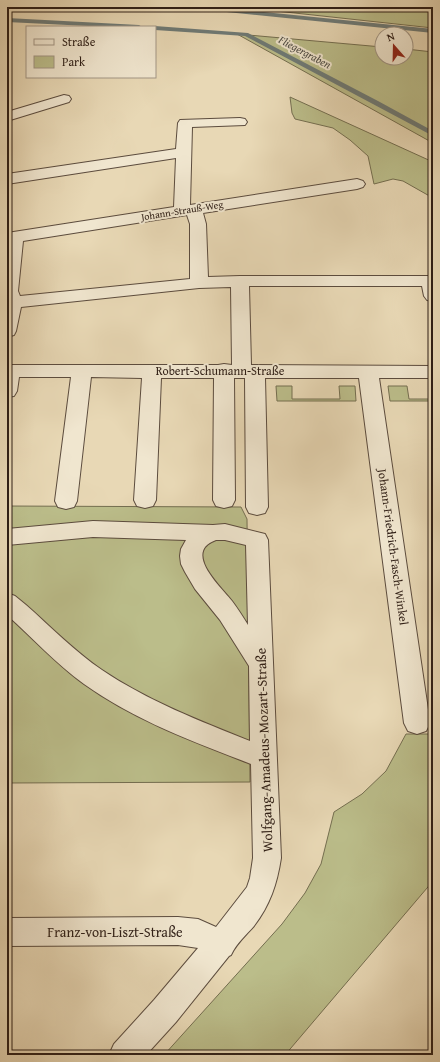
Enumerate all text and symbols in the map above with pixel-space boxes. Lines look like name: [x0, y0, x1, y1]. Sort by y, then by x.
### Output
legend: [26, 26, 156, 78]
north arrow: [374, 26, 414, 66]
text: N: [384, 28, 397, 45]
water label: Fliegergraben: [275, 31, 334, 73]
text: Straße: [62, 33, 96, 50]
text: Park: [62, 53, 86, 70]
street label: Johann-Strauß-Weg: [138, 197, 224, 225]
street label: Robert-Schumann-Straße: [156, 362, 285, 379]
street label: Johann-Friedrich-Fasch-Winkel: [374, 466, 413, 627]
street label: Wolfgang-Amadeus-Mozart-Straße: [250, 647, 278, 852]
street label: Franz-von-Liszt-Straße: [47, 922, 183, 942]

